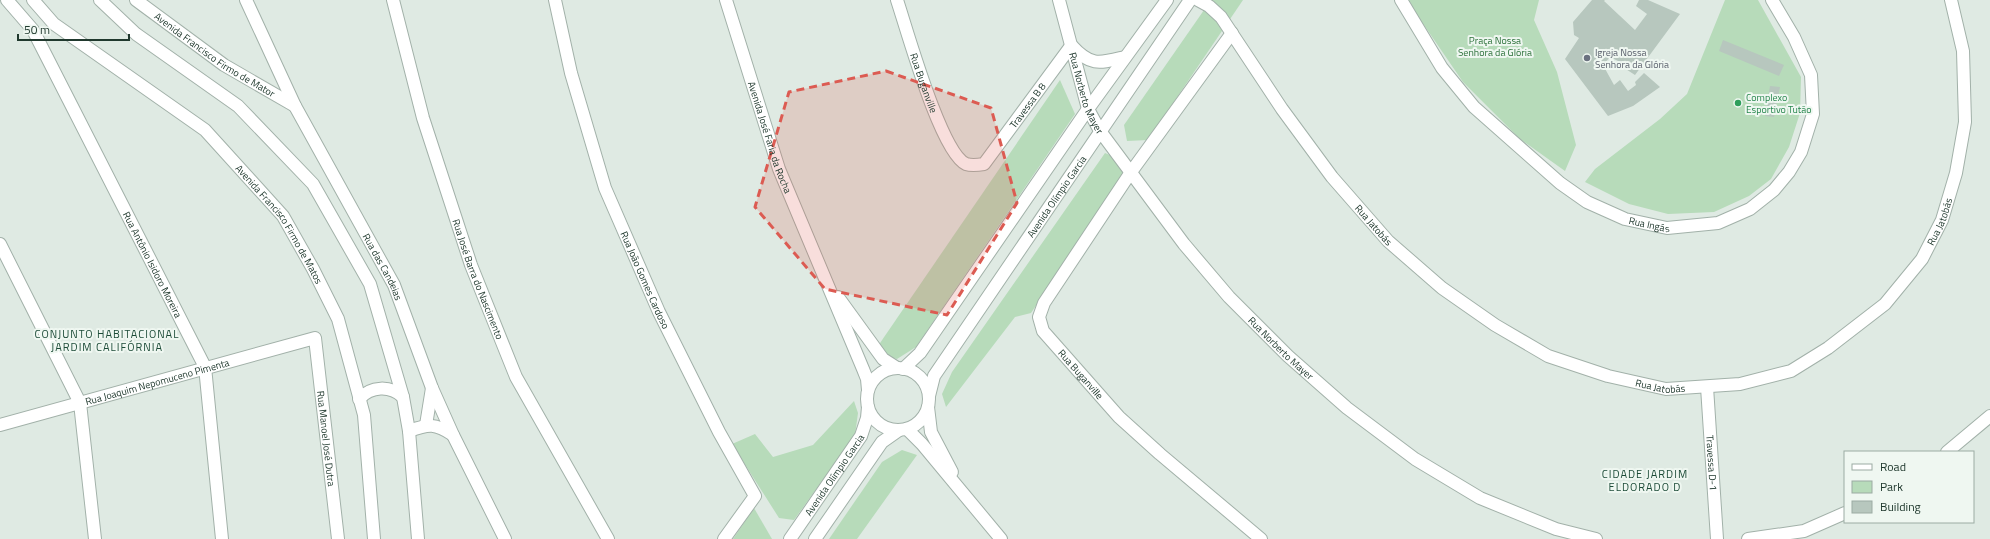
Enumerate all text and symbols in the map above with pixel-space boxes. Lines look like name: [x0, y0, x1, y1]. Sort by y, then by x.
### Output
street label: Avenida Francisco Firmo de Mator: [151, 9, 278, 101]
scale bar: [18, 16, 129, 42]
text: 50 m: [24, 20, 50, 39]
park label: Praça Nossa Senhora da Glória: [1458, 33, 1532, 60]
place label: Igreja Nossa Senhora da Glória: [1595, 45, 1669, 72]
street label: Rua Norberto Mayer: [1066, 50, 1107, 137]
street label: Rua Buganville: [907, 51, 942, 115]
marker: Igreja Nossa Senhora da Glória: [1582, 53, 1592, 63]
street label: Avenida José Faria da Rocha: [744, 79, 796, 195]
street label: Travessa B 8: [1006, 79, 1049, 131]
place label: Complexo Esportivo Tutão: [1746, 90, 1812, 117]
marker: Complexo Esportivo Tutão: [1733, 98, 1743, 108]
street label: Avenida Olímpio Garcia: [1023, 152, 1090, 240]
street label: Avenida Francisco Firmo de Matos: [232, 161, 327, 287]
street label: Rua Jatobás: [1923, 196, 1956, 248]
street label: Rua Jatobás: [1352, 201, 1396, 249]
street label: Rua Antônio Isidoro Moreira: [119, 209, 186, 320]
street label: Rua Ingás: [1627, 213, 1671, 236]
street label: Rua José Barra do Nascimento: [449, 217, 508, 341]
street label: Rua João Gomes Cardoso: [617, 229, 674, 331]
street label: Rua das Candeias: [359, 230, 407, 303]
street label: Rua Norberto Mayer: [1245, 313, 1317, 383]
district label: CONJUNTO HABITACIONAL JARDIM CALIFÓRNIA: [35, 326, 179, 355]
street label: Rua Buganville: [1055, 346, 1107, 402]
street label: Rua Joaquim Nepomuceno Pimenta: [83, 355, 231, 409]
street label: Rua Jatobás: [1634, 375, 1686, 397]
street label: Rua Manoel José Dutra: [314, 390, 339, 487]
street label: Avenida Olímpio Garcia: [801, 431, 868, 519]
street label: Travessa D-1: [1703, 435, 1721, 491]
legend: [1844, 451, 1974, 523]
text: Road: [1880, 457, 1906, 476]
district label: CIDADE JARDIM ELDORADO D: [1602, 466, 1688, 495]
text: Park: [1880, 477, 1903, 496]
text: Building: [1880, 497, 1921, 516]

